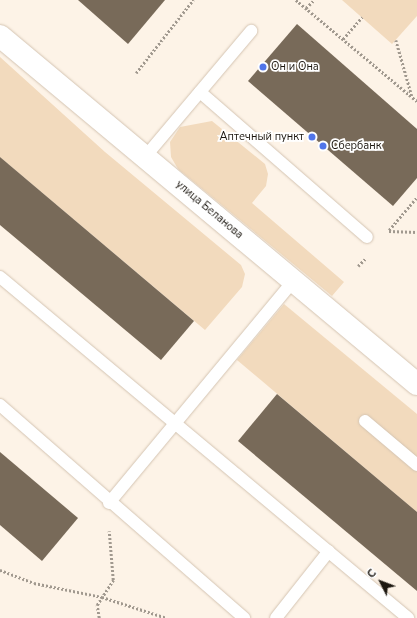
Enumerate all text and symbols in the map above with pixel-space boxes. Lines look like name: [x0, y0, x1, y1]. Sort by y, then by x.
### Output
place label: Он и Она: [271, 60, 319, 74]
marker: Он и Она: [258, 62, 268, 72]
place label: Аптечный пункт: [220, 130, 304, 144]
marker: Аптечный пункт: [307, 132, 317, 142]
place label: Сбербанк: [331, 139, 382, 153]
marker: Сбербанк: [318, 141, 328, 151]
street label: улица Беланова: [173, 178, 245, 242]
north arrow: [361, 562, 401, 602]
text: С: [364, 566, 380, 581]

